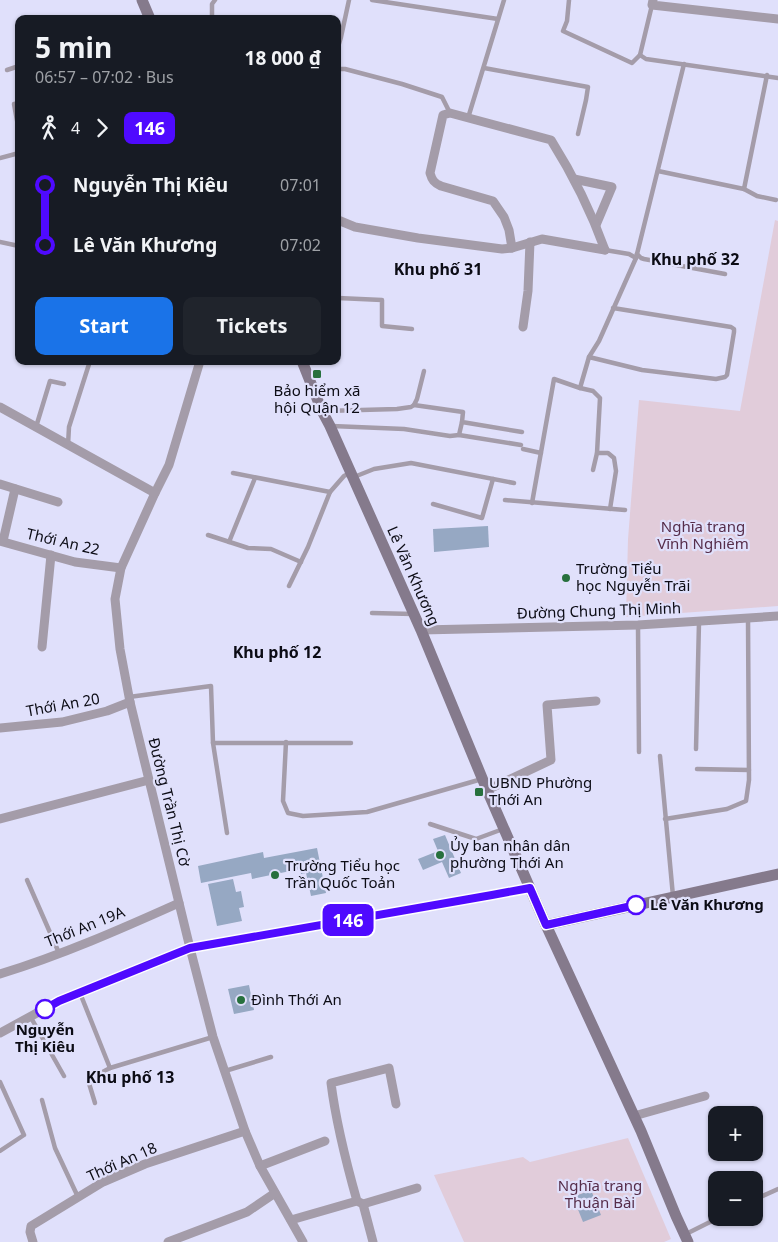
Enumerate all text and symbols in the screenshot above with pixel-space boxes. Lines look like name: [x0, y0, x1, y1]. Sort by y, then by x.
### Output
text: 5 min: [35, 28, 112, 66]
text: 18 000 ₫: [245, 45, 321, 71]
text: 06:57 – 07:02 · Bus: [35, 66, 174, 88]
icon: walk: [35, 114, 63, 142]
icon: forward: [88, 114, 116, 142]
text: 146: [134, 116, 165, 140]
text: 4: [71, 117, 80, 139]
text: Nguyễn Thị Kiêu: [73, 172, 228, 198]
text: 07:01: [280, 174, 321, 196]
text: Lê Văn Khương: [73, 232, 217, 258]
text: 07:02: [280, 234, 321, 256]
district label: Khu phố 32: [651, 248, 739, 270]
district label: Khu phố 31: [394, 258, 482, 280]
button: Start: [35, 297, 173, 355]
button: Tickets: [183, 297, 321, 355]
marker: Bảo hiểm xã hội Quận 12: [311, 368, 323, 380]
place label: Bảo hiểm xã hội Quận 12: [273, 380, 361, 417]
park label: Nghĩa trang Vĩnh Nghiêm: [657, 516, 749, 553]
street label: Thới An 22: [25, 523, 102, 559]
street label: Lê Văn Khương: [383, 523, 445, 628]
place label: Trường Tiểu học Nguyễn Trãi: [576, 558, 690, 595]
marker: Trường Tiểu học Nguyễn Trãi: [560, 572, 572, 584]
street label: Đường Chung Thị Minh: [516, 597, 682, 623]
district label: Khu phố 12: [233, 641, 321, 663]
street label: Thới An 20: [24, 688, 101, 720]
street label: Đường Trần Thị Cờ: [144, 735, 196, 869]
place label: UBND Phường Thới An: [489, 772, 592, 809]
marker: UBND Phường Thới An: [473, 786, 485, 798]
place label: Ủy ban nhân dân phường Thới An: [450, 835, 570, 872]
marker: Ủy ban nhân dân phường Thới An: [434, 849, 446, 861]
place label: Trường Tiểu học Trần Quốc Toản: [285, 855, 400, 892]
marker: Trường Tiểu học Trần Quốc Toản: [269, 869, 281, 881]
place label: Lê Văn Khương: [650, 894, 764, 914]
marker: Lê Văn Khương: [626, 895, 646, 915]
street label: Thới An 19A: [42, 901, 128, 951]
line badge: 146: [319, 904, 377, 936]
text: 146: [333, 908, 363, 932]
place label: Đình Thới An: [251, 989, 342, 1009]
marker: Đình Thới An: [235, 994, 247, 1006]
marker: Nguyễn Thị Kiêu: [35, 999, 55, 1019]
place label: Nguyễn Thị Kiêu: [15, 1019, 75, 1056]
district label: Khu phố 13: [86, 1066, 174, 1088]
map controls: [708, 1106, 763, 1226]
button: +: [708, 1106, 763, 1161]
street label: Thới An 18: [83, 1137, 160, 1185]
button: −: [708, 1171, 763, 1226]
park label: Nghĩa trang Thuận Bài: [558, 1175, 642, 1212]

